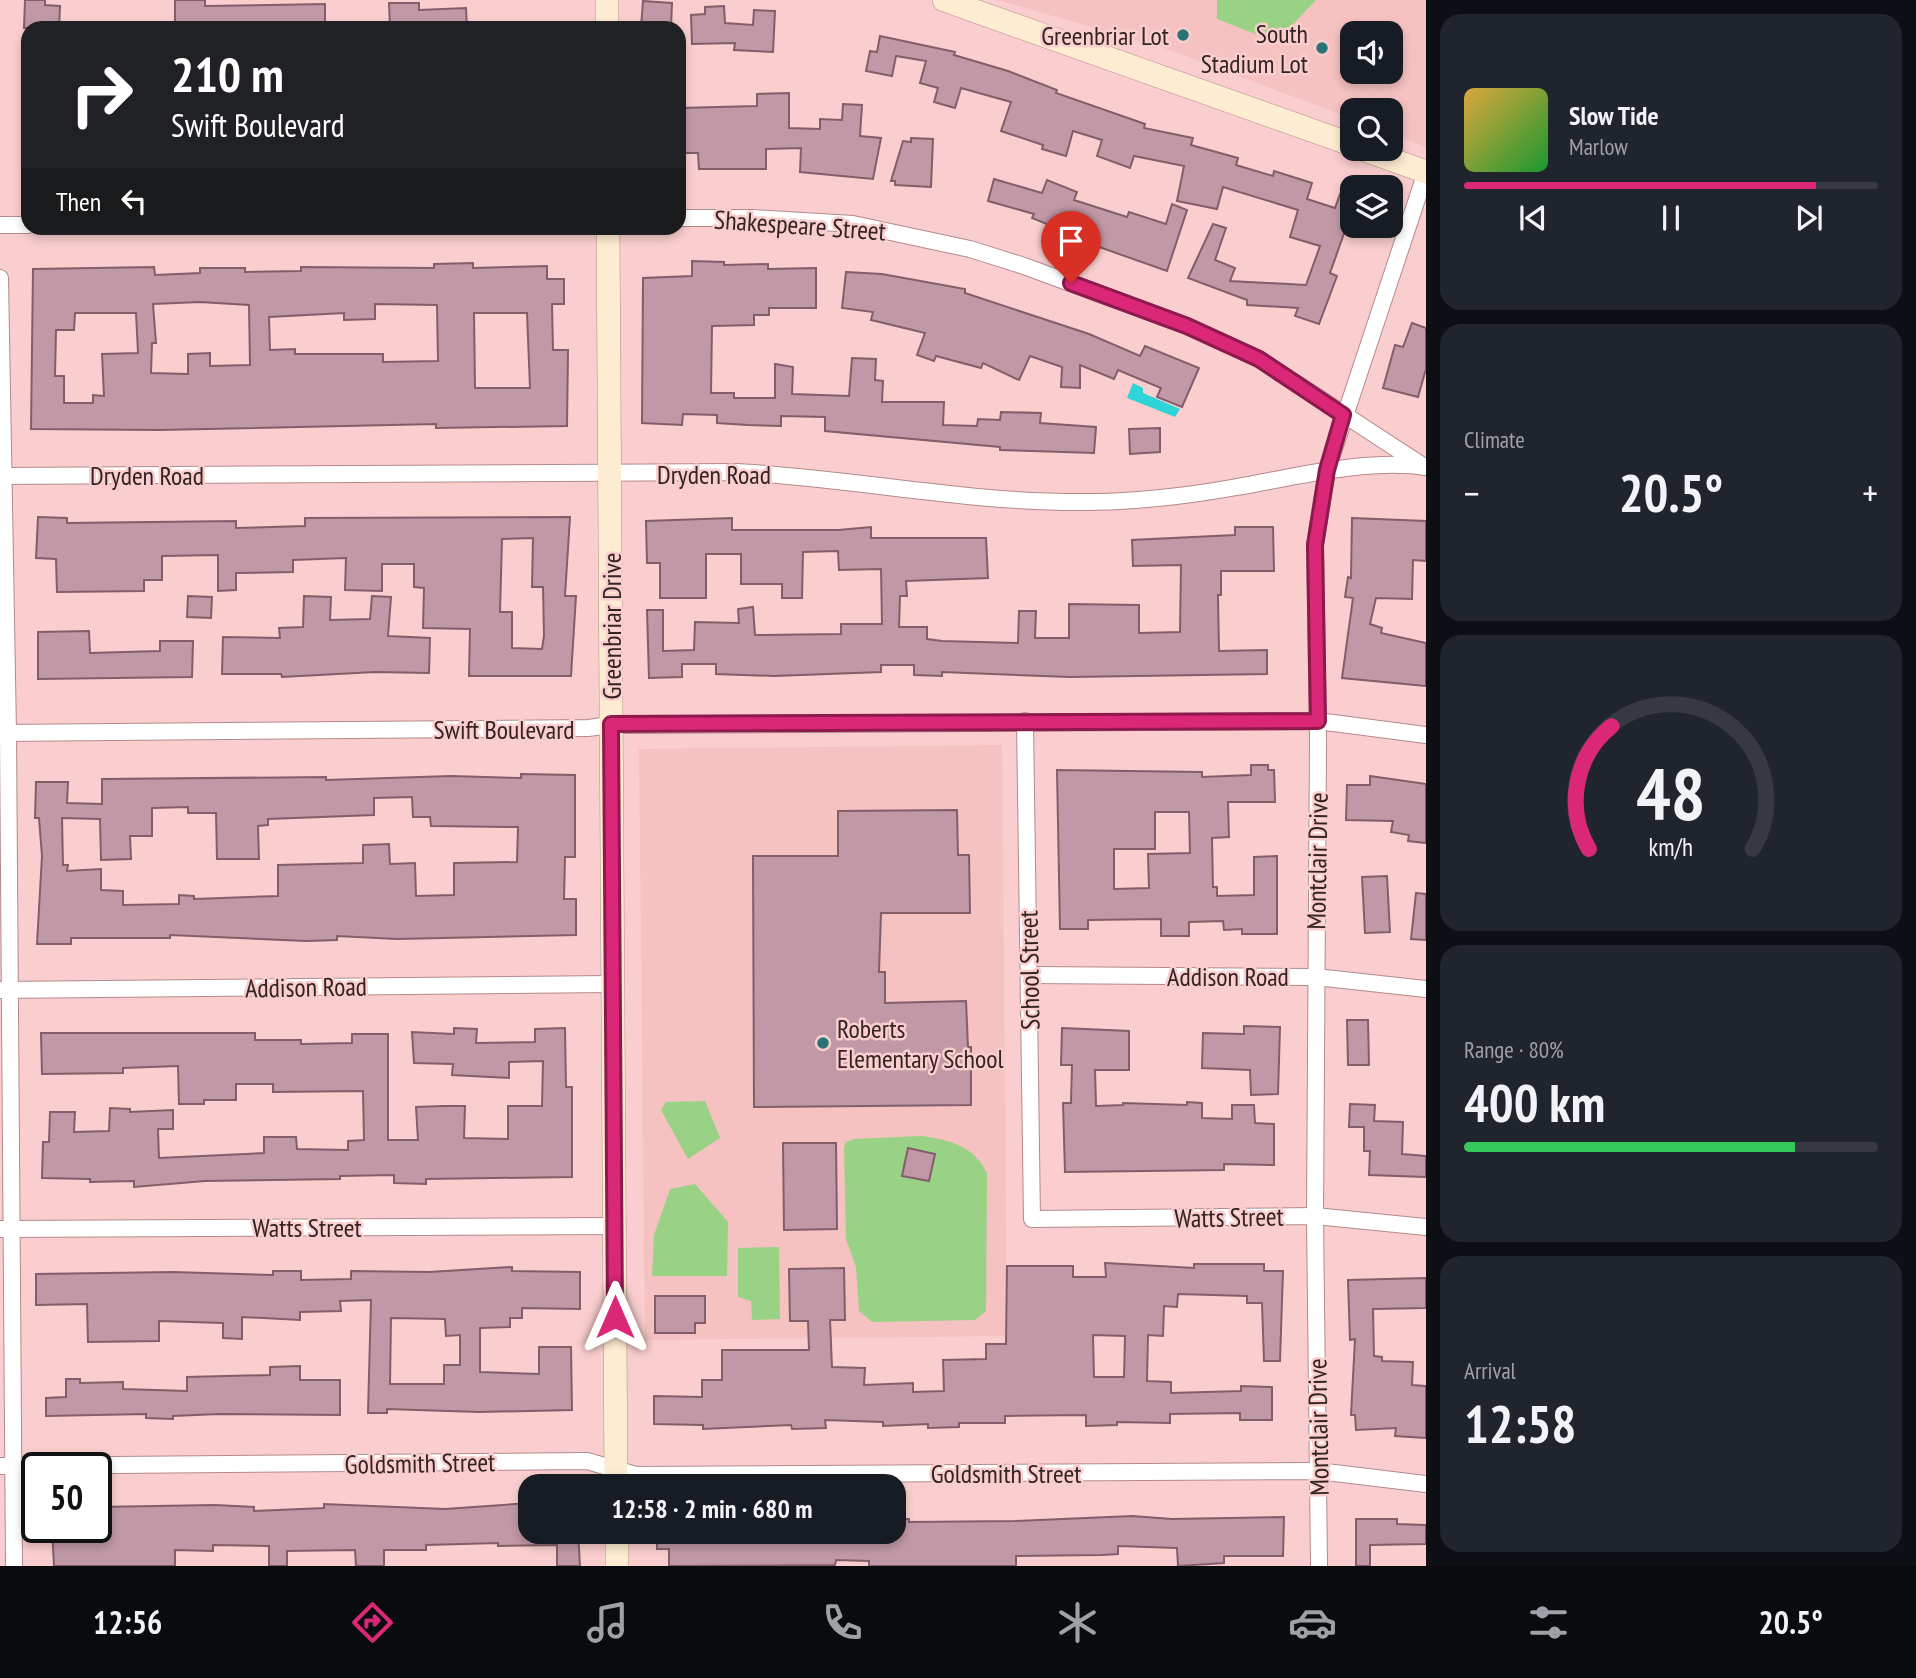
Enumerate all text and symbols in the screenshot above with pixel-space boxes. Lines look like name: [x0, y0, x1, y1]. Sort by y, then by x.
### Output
place label: South Stadium Lot: [1201, 17, 1308, 80]
place label: Greenbriar Lot: [1041, 19, 1169, 52]
map controls: [1340, 21, 1403, 238]
button: sound: [1340, 21, 1403, 84]
marker: Greenbriar Lot: [1175, 27, 1191, 43]
marker: South Stadium Lot: [1314, 40, 1330, 56]
text: 210 m: [171, 42, 284, 106]
icon: right: [56, 49, 147, 140]
button: search: [1340, 98, 1403, 161]
text: Slow Tide: [1569, 99, 1659, 132]
text: Swift Boulevard: [171, 104, 345, 146]
text: Marlow: [1569, 132, 1628, 161]
button: layers: [1340, 175, 1403, 238]
icon: left: [115, 182, 153, 220]
text: Then: [56, 185, 101, 218]
icon: previous: [1514, 199, 1552, 237]
icon: pause: [1652, 199, 1690, 237]
icon: next: [1790, 199, 1828, 237]
street label: Shakespeare Street: [713, 203, 887, 247]
pin: [1041, 211, 1101, 283]
icon: arrive: [1052, 222, 1090, 260]
text: Climate: [1464, 425, 1525, 454]
street label: Dryden Road: [657, 458, 771, 491]
street label: Dryden Road: [90, 459, 204, 492]
text: 20.5°: [1619, 459, 1723, 526]
text: −: [1464, 468, 1480, 517]
text: +: [1862, 468, 1878, 517]
street label: Greenbriar Drive: [595, 553, 628, 699]
street label: Swift Boulevard: [433, 713, 575, 746]
text: 48: [1636, 745, 1706, 839]
street label: Montclair Drive: [1299, 792, 1335, 930]
text: km/h: [1649, 831, 1693, 863]
street label: School Street: [1011, 910, 1047, 1030]
street label: Addison Road: [1167, 960, 1289, 993]
street label: Addison Road: [245, 969, 367, 1005]
place label: Roberts Elementary School: [837, 1012, 1004, 1075]
marker: Roberts Elementary School: [815, 1035, 831, 1051]
text: Range · 80%: [1464, 1035, 1564, 1064]
text: 400 km: [1464, 1069, 1605, 1136]
street label: Watts Street: [1174, 1200, 1284, 1234]
street label: Watts Street: [252, 1211, 362, 1244]
position arrow: [578, 1280, 652, 1354]
text: Arrival: [1464, 1356, 1516, 1385]
street label: Montclair Drive: [1300, 1358, 1336, 1496]
text: 12:58: [1464, 1390, 1576, 1457]
street label: Goldsmith Street: [344, 1445, 496, 1481]
speed limit sign: 50: [21, 1452, 112, 1543]
street label: Goldsmith Street: [931, 1457, 1081, 1490]
text: 12:58 · 2 min · 680 m: [612, 1492, 812, 1525]
icon: directions: [348, 1598, 397, 1647]
icon: music: [583, 1598, 632, 1647]
icon: phone: [818, 1598, 867, 1647]
icon: climate: [1053, 1598, 1102, 1647]
icon: car: [1288, 1598, 1337, 1647]
icon: filters: [1524, 1598, 1573, 1647]
text: 12:56: [93, 1601, 162, 1643]
text: 20.5°: [1759, 1601, 1823, 1643]

